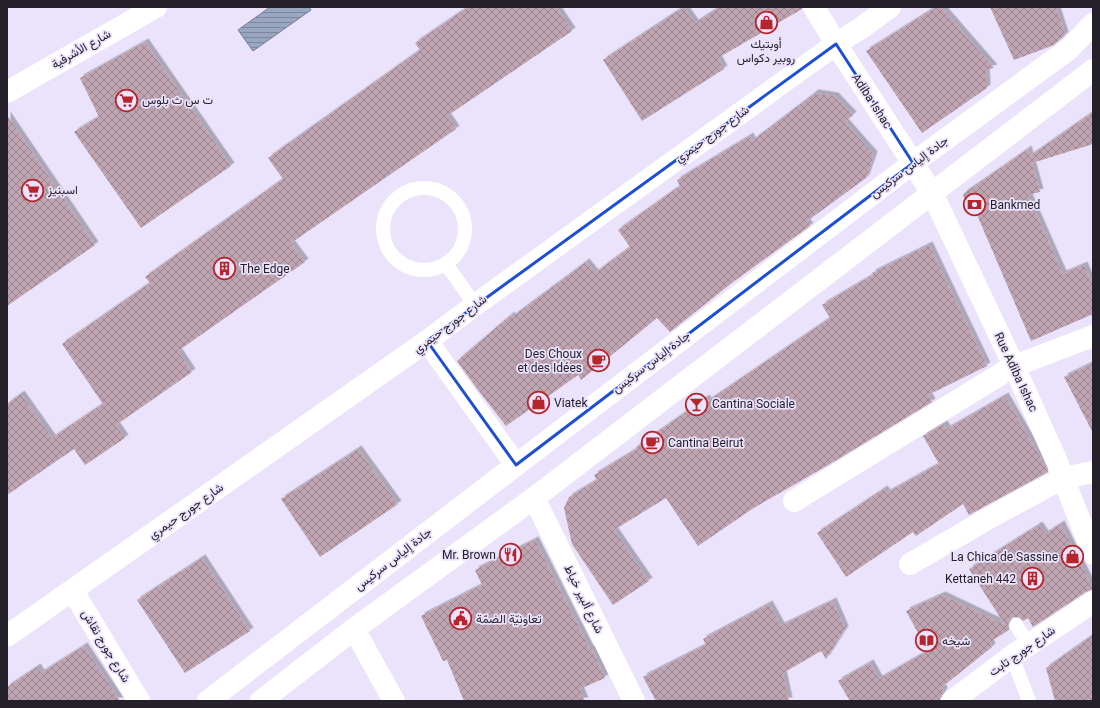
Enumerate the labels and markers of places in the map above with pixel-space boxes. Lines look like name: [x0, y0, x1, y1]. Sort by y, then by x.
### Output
shop icon: أوبتيك روبير دكواس: [753, 10, 779, 36]
place label: أوبتيك روبير دكواس: [737, 37, 795, 66]
supermarket icon: ت س ث بلوس: [113, 87, 139, 113]
place label: ت س ث بلوس: [142, 93, 213, 108]
supermarket icon: اسبنيز: [19, 177, 45, 203]
place label: اسبنيز: [47, 183, 78, 198]
bank icon: Bankmed: [962, 192, 988, 218]
place label: Bankmed: [990, 198, 1040, 212]
building icon: The Edge: [212, 256, 238, 282]
place label: The Edge: [240, 262, 290, 276]
place label: Des Choux et des Idées: [517, 347, 582, 375]
cafe icon: Des Choux et des Idées: [585, 348, 611, 374]
shop icon: Viatek: [525, 390, 551, 416]
bar icon: Cantina Sociale: [683, 391, 709, 417]
place label: Viatek: [554, 396, 588, 410]
place label: Cantina Sociale: [712, 397, 795, 411]
cafe icon: Cantina Beirut: [640, 430, 666, 456]
place label: Cantina Beirut: [668, 436, 743, 450]
restaurant icon: Mr. Brown: [498, 542, 524, 568]
shop icon: La Chica de Sassine: [1060, 544, 1086, 570]
place label: Mr. Brown: [442, 548, 496, 562]
place label: La Chica de Sassine: [951, 550, 1058, 564]
building icon: Kettaneh 442: [1019, 566, 1045, 592]
place label: Kettaneh 442: [945, 572, 1016, 586]
public building icon: تعاونيّة الضمّة: [448, 606, 474, 632]
place label: تعاونيّة الضمّة: [476, 612, 542, 627]
library icon: شيخه: [914, 628, 940, 654]
place label: شيخه: [942, 634, 970, 648]

